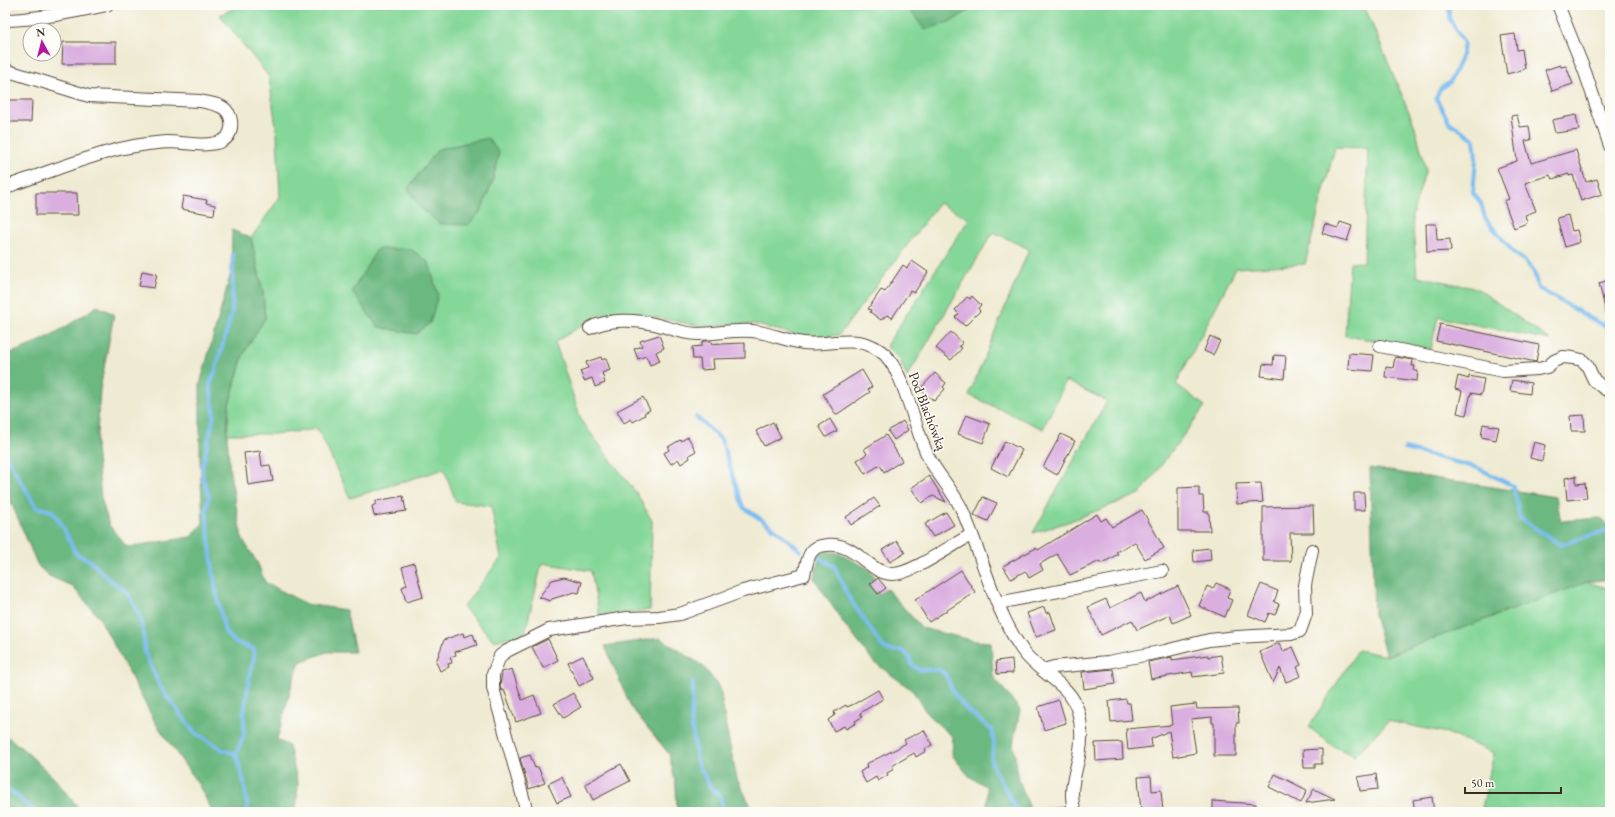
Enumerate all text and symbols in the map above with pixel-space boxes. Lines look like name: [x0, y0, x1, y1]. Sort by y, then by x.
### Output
north arrow: [22, 22, 62, 62]
text: N: [36, 25, 46, 40]
street label: Pod Blachówką: [905, 369, 951, 453]
scale bar: [1465, 769, 1561, 795]
text: 50 m: [1471, 775, 1495, 791]

